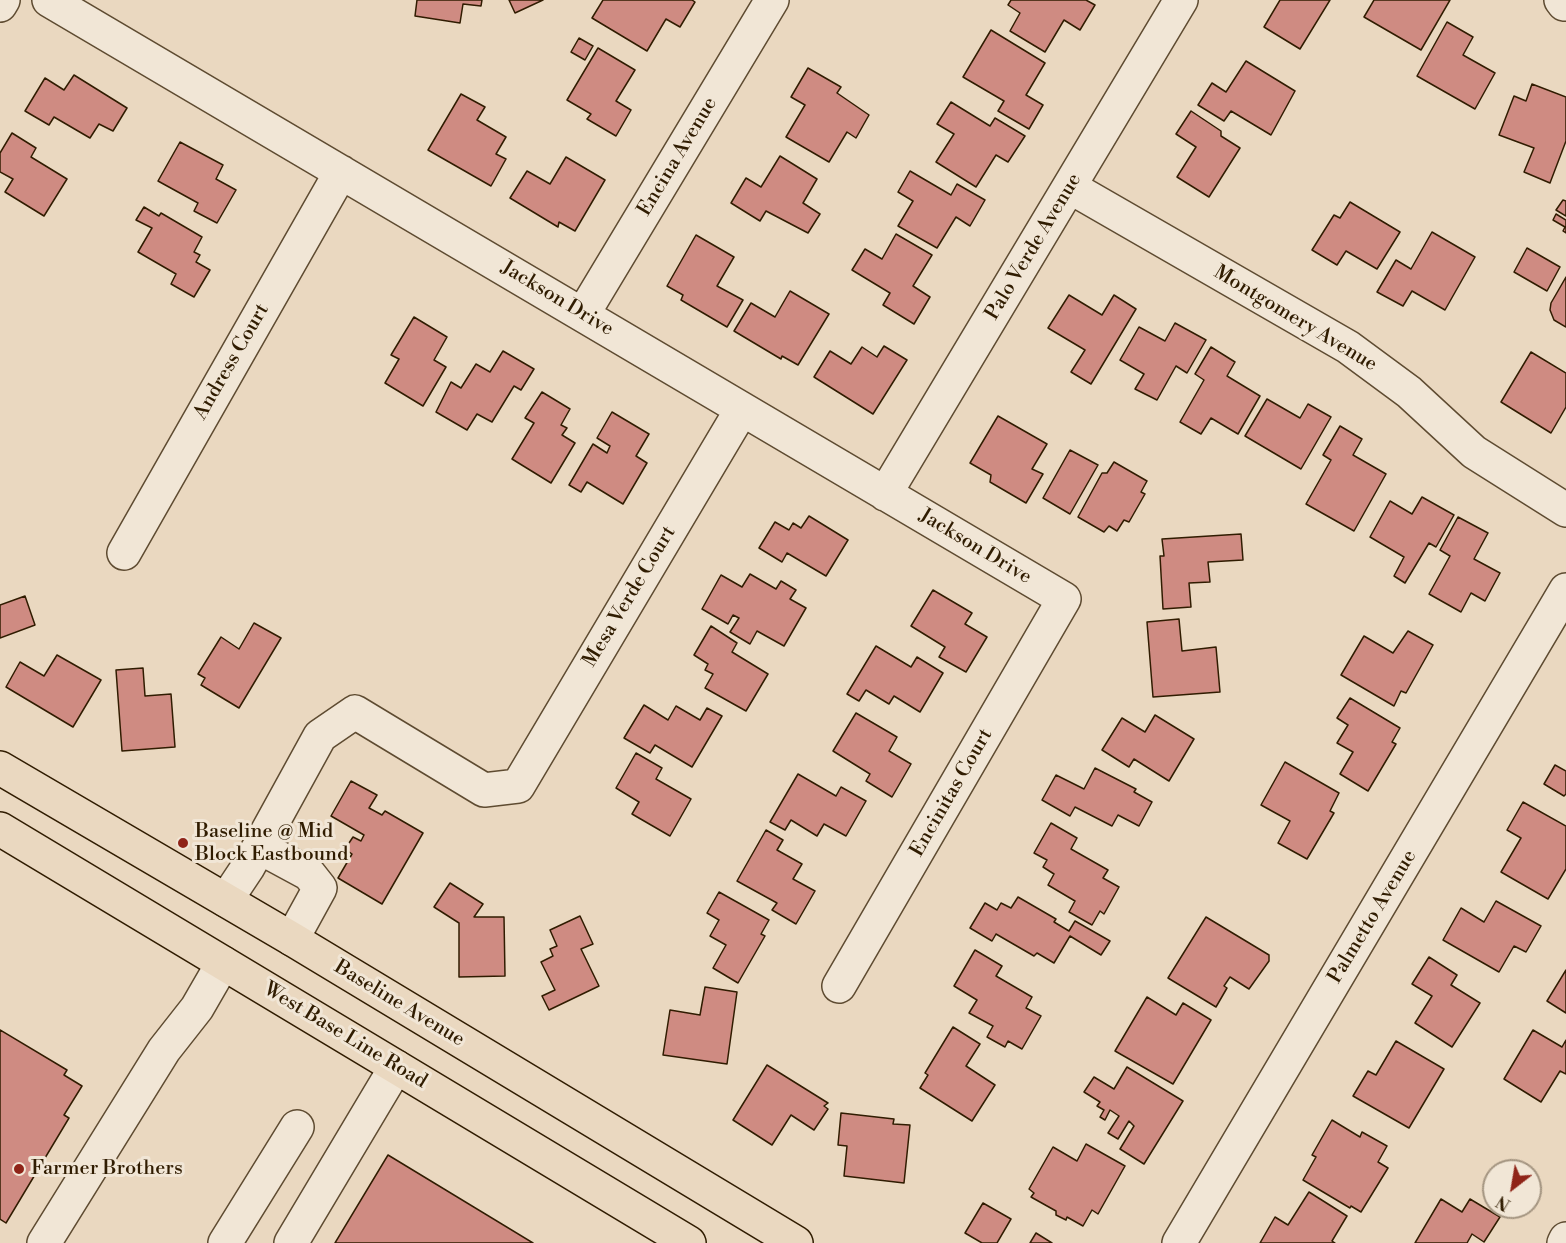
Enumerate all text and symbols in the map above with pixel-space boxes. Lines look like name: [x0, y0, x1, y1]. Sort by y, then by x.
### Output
street label: Encina Avenue: [633, 93, 723, 221]
street label: Palo Verde Avenue: [981, 169, 1087, 325]
street label: Jackson Drive: [496, 256, 618, 342]
street label: Montgomery Avenue: [1209, 261, 1381, 377]
street label: Andress Court: [189, 300, 275, 424]
street label: Jackson Drive: [914, 504, 1036, 590]
street label: Mesa Verde Court: [578, 522, 682, 672]
street label: Encinitas Court: [906, 725, 998, 861]
place label: Baseline @ Mid Block Eastbound: [195, 820, 348, 867]
marker: Baseline @ Mid Block Eastbound: [176, 836, 190, 850]
street label: Palmetto Avenue: [1324, 846, 1422, 988]
street label: Baseline Avenue: [330, 956, 468, 1052]
street label: West Base Line Road: [259, 978, 431, 1094]
place label: Farmer Brothers: [31, 1157, 183, 1181]
north arrow: [1482, 1159, 1542, 1219]
marker: Farmer Brothers: [12, 1162, 26, 1176]
text: N: [1493, 1191, 1514, 1215]

